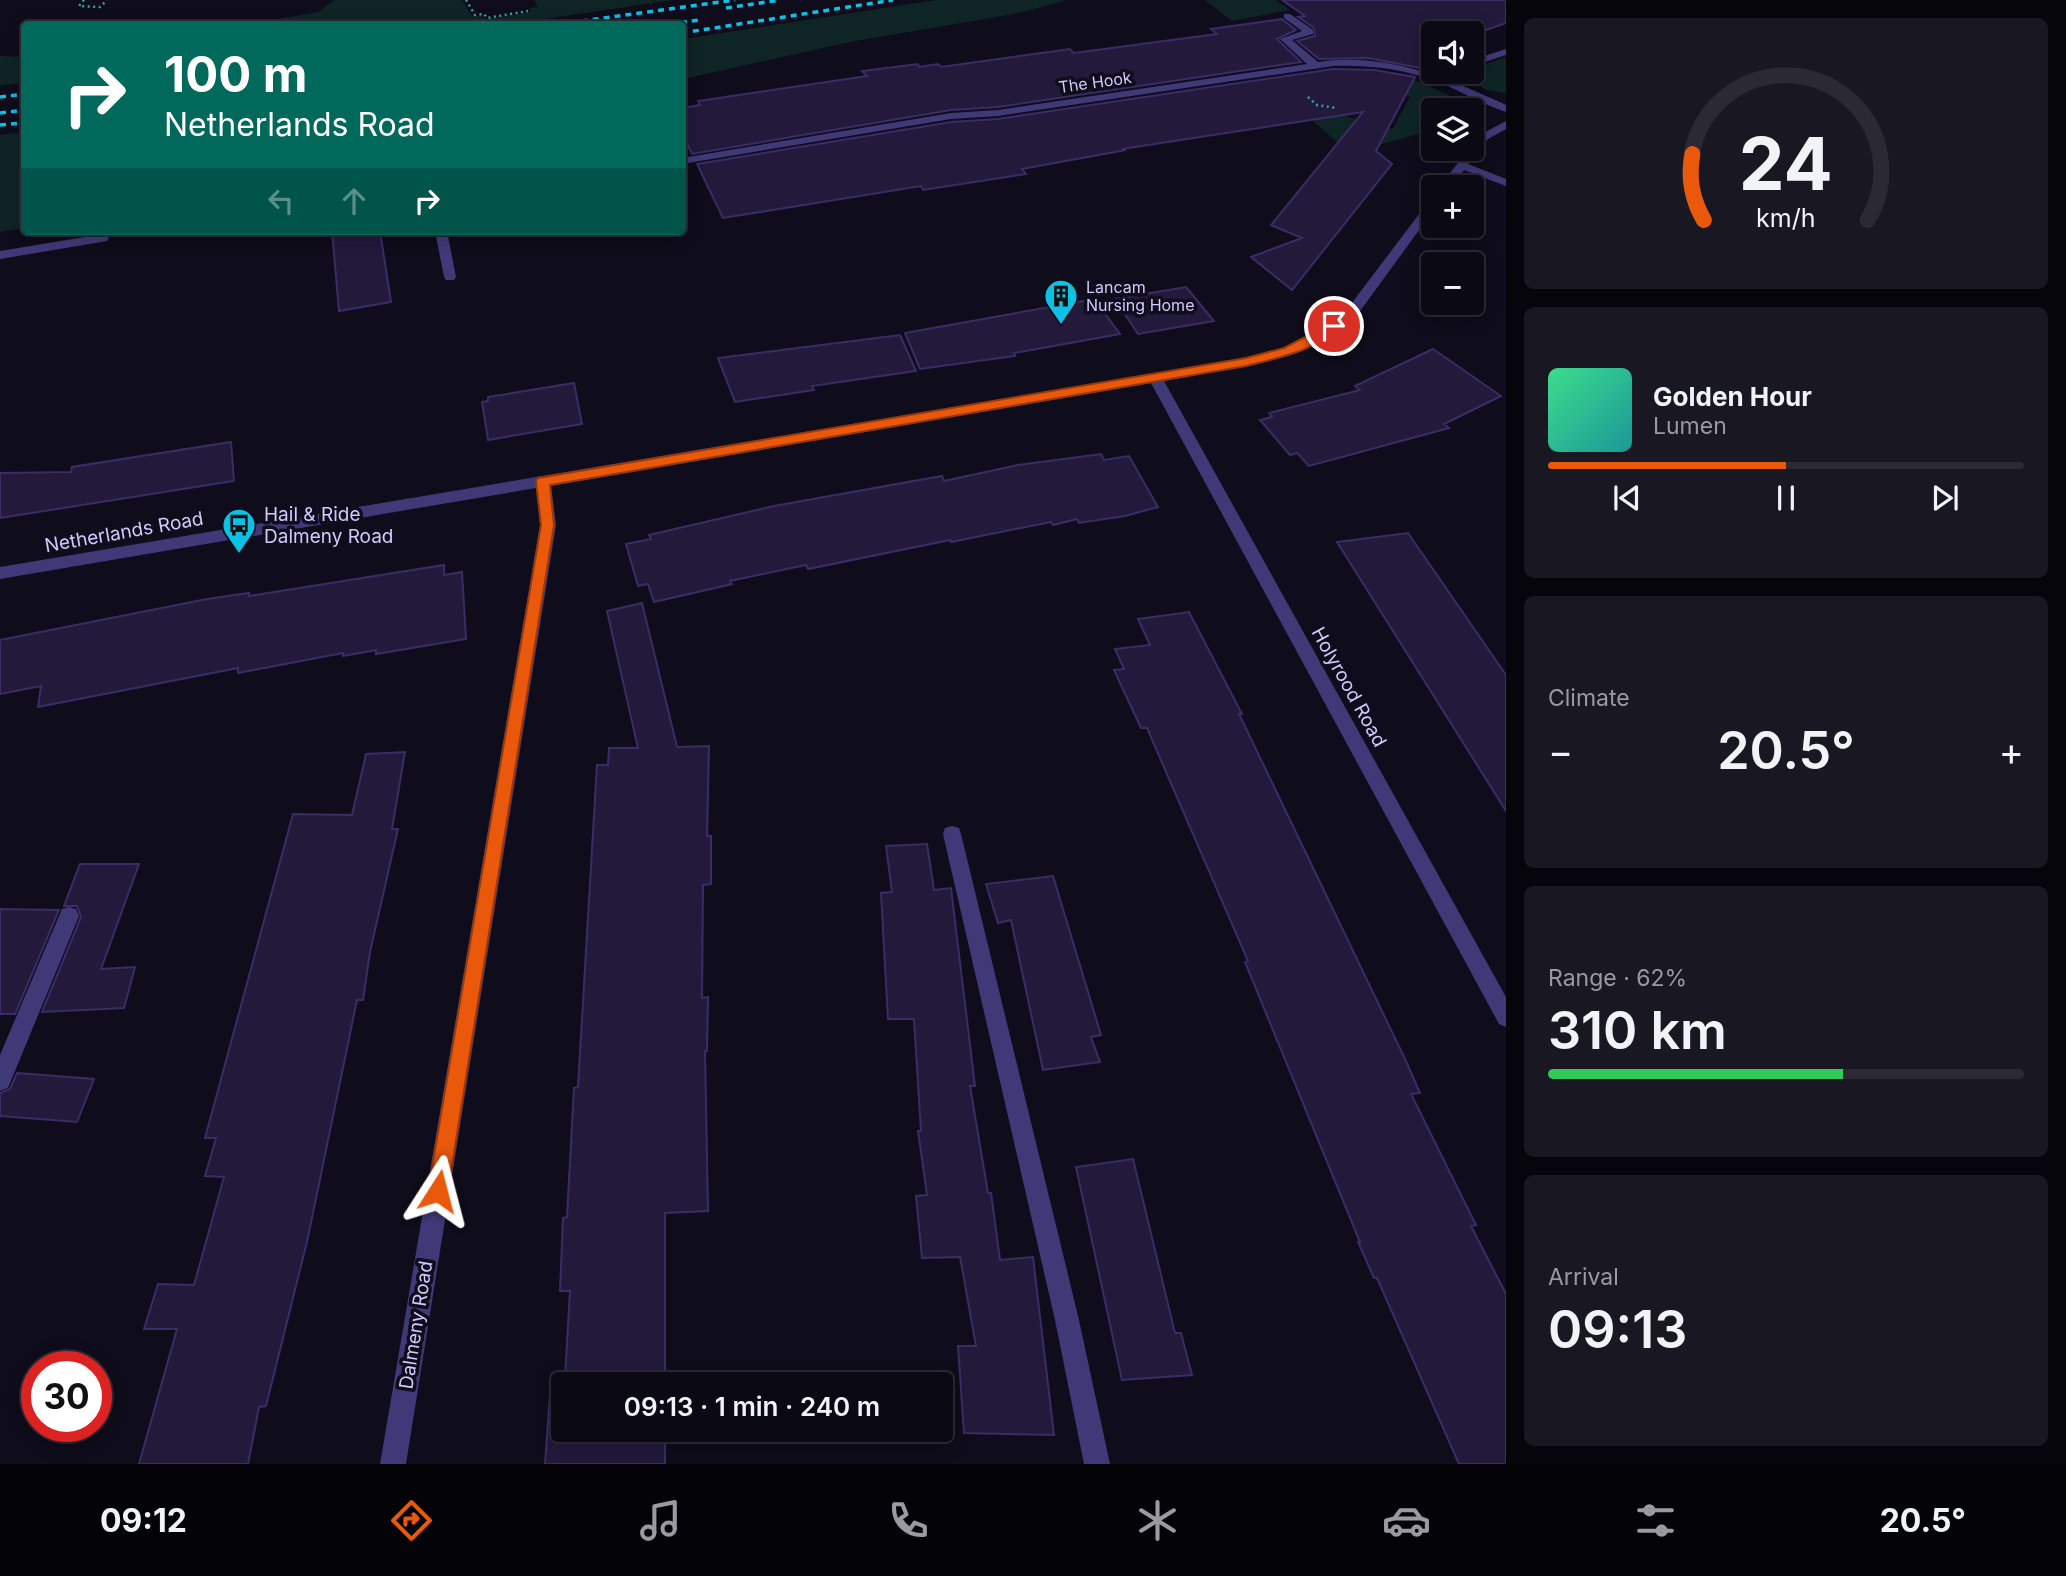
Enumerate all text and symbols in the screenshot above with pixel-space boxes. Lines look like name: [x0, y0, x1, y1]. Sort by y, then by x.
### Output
map controls: [1421, 21, 1484, 315]
button: sound: [1421, 21, 1484, 84]
text: 100 m: [164, 45, 308, 104]
icon: right: [49, 49, 140, 140]
street label: The Hook: [1057, 67, 1133, 97]
button: layers: [1421, 98, 1484, 161]
text: Netherlands Road: [164, 105, 435, 144]
text: 24: [1739, 119, 1833, 208]
button: +: [1421, 175, 1484, 238]
icon: left: [262, 182, 300, 220]
icon: ahead: [335, 182, 373, 220]
icon: right: [408, 182, 446, 220]
text: km/h: [1756, 202, 1816, 232]
button: −: [1421, 252, 1484, 315]
building icon: Lancam Nursing Home: [1042, 277, 1080, 326]
place label: Lancam Nursing Home: [1086, 277, 1194, 315]
pin: [1304, 296, 1364, 356]
icon: arrive: [1315, 307, 1353, 345]
text: Golden Hour: [1653, 381, 1812, 412]
text: Lumen: [1653, 412, 1727, 440]
icon: previous: [1608, 479, 1646, 517]
icon: pause: [1767, 479, 1805, 517]
icon: next: [1926, 479, 1964, 517]
place label: Hail & Ride Dalmeny Road: [264, 503, 394, 548]
bus stop icon: Hail & Ride Dalmeny Road: [220, 506, 258, 555]
street label: Netherlands Road: [43, 507, 205, 557]
street label: Holyrood Road: [1307, 623, 1391, 751]
text: Climate: [1548, 684, 1630, 712]
text: 20.5°: [1717, 719, 1855, 782]
text: −: [1548, 728, 1573, 774]
text: +: [1999, 728, 2024, 774]
text: Range · 62%: [1548, 964, 1687, 992]
text: 310 km: [1548, 999, 1727, 1062]
position arrow: [401, 1154, 475, 1228]
street label: Dalmeny Road: [395, 1259, 437, 1391]
text: Arrival: [1548, 1263, 1619, 1291]
text: 09:13: [1548, 1298, 1687, 1361]
speed limit sign: 30: [21, 1351, 112, 1442]
text: 09:13 · 1 min · 240 m: [624, 1391, 880, 1422]
icon: directions: [387, 1496, 436, 1545]
icon: music: [636, 1496, 685, 1545]
icon: phone: [884, 1496, 933, 1545]
icon: climate: [1133, 1496, 1182, 1545]
icon: car: [1382, 1496, 1431, 1545]
icon: filters: [1631, 1496, 1680, 1545]
text: 09:12: [100, 1501, 187, 1540]
text: 20.5°: [1880, 1501, 1966, 1540]

